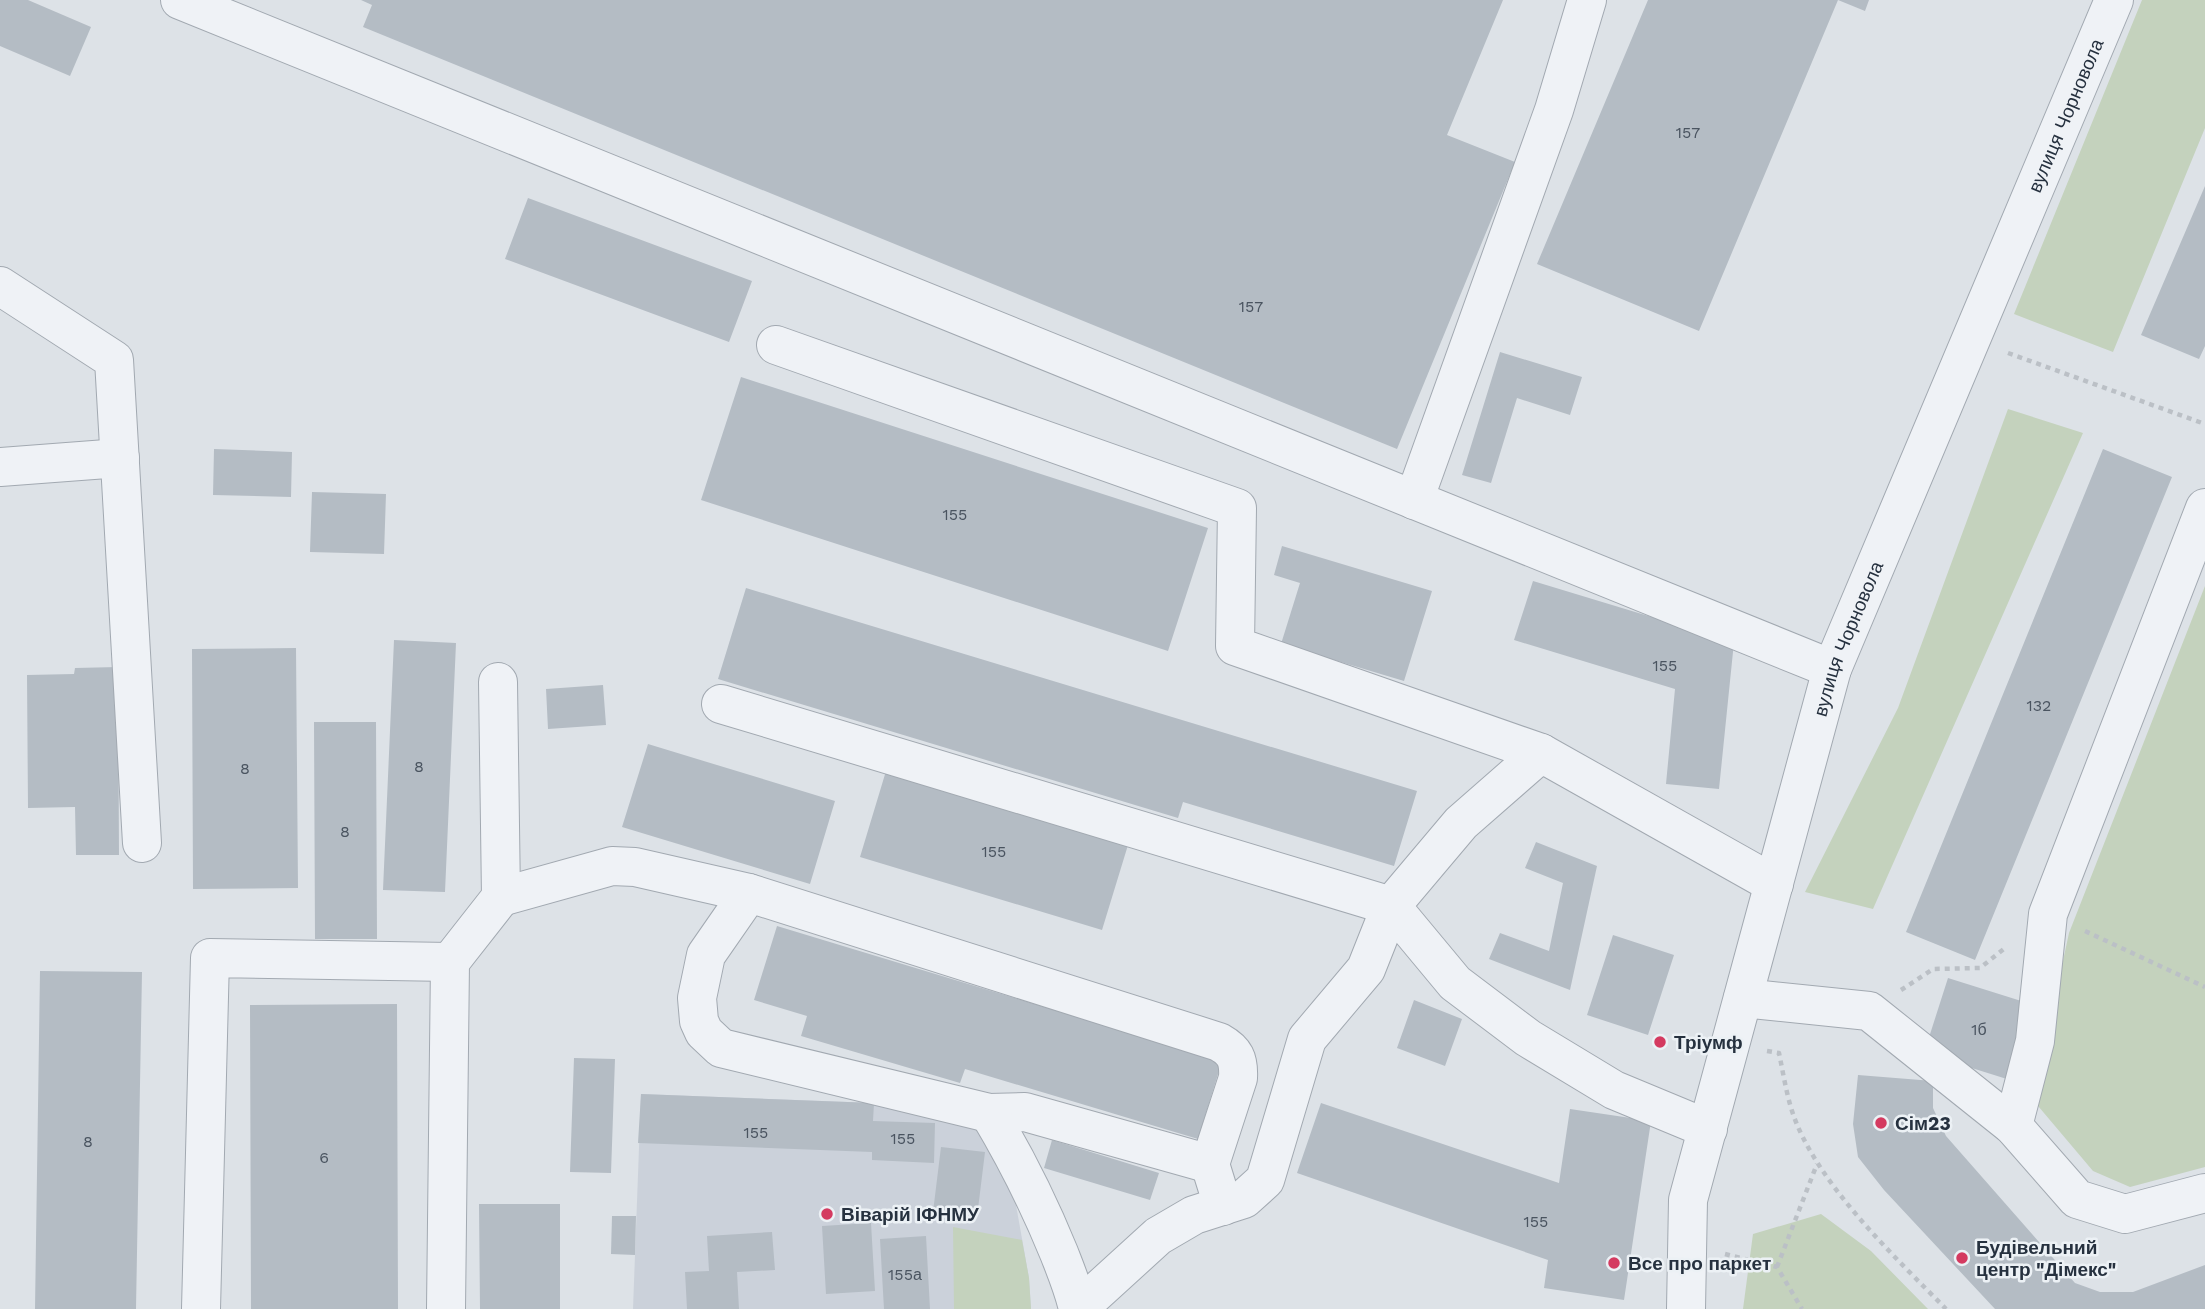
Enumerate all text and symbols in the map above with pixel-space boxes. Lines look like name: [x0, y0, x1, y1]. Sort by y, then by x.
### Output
street label: вулиця Чорновола: [2023, 35, 2108, 196]
house number: 157: [1676, 123, 1700, 142]
house number: 157: [1239, 297, 1263, 316]
house number: 155: [943, 505, 967, 524]
street label: вулиця Чорновола: [1808, 557, 1888, 719]
house number: 155: [1653, 656, 1677, 675]
house number: 132: [2027, 696, 2051, 715]
house number: 8: [414, 757, 424, 776]
house number: 8: [240, 759, 250, 778]
house number: 8: [340, 822, 350, 841]
house number: 155: [982, 842, 1006, 861]
house number: 1б: [1971, 1020, 1987, 1039]
place label: Тріумф: [1674, 1031, 1743, 1054]
marker: Тріумф: [1652, 1034, 1668, 1050]
place label: Сім23: [1895, 1112, 1951, 1135]
marker: Сім23: [1873, 1115, 1889, 1131]
house number: 155: [744, 1123, 768, 1142]
house number: 155: [891, 1129, 915, 1148]
house number: 8: [83, 1132, 93, 1151]
house number: 6: [319, 1148, 329, 1167]
place label: Віварій ІФНМУ: [841, 1203, 979, 1226]
marker: Віварій ІФНМУ: [819, 1206, 835, 1222]
house number: 155: [1524, 1212, 1548, 1231]
place label: Будівельний центр "Дімекс": [1976, 1236, 2116, 1281]
marker: Будівельний центр "Дімекс": [1954, 1250, 1970, 1266]
place label: Все про паркет: [1628, 1252, 1771, 1275]
marker: Все про паркет: [1606, 1255, 1622, 1271]
house number: 155а: [888, 1265, 922, 1284]

